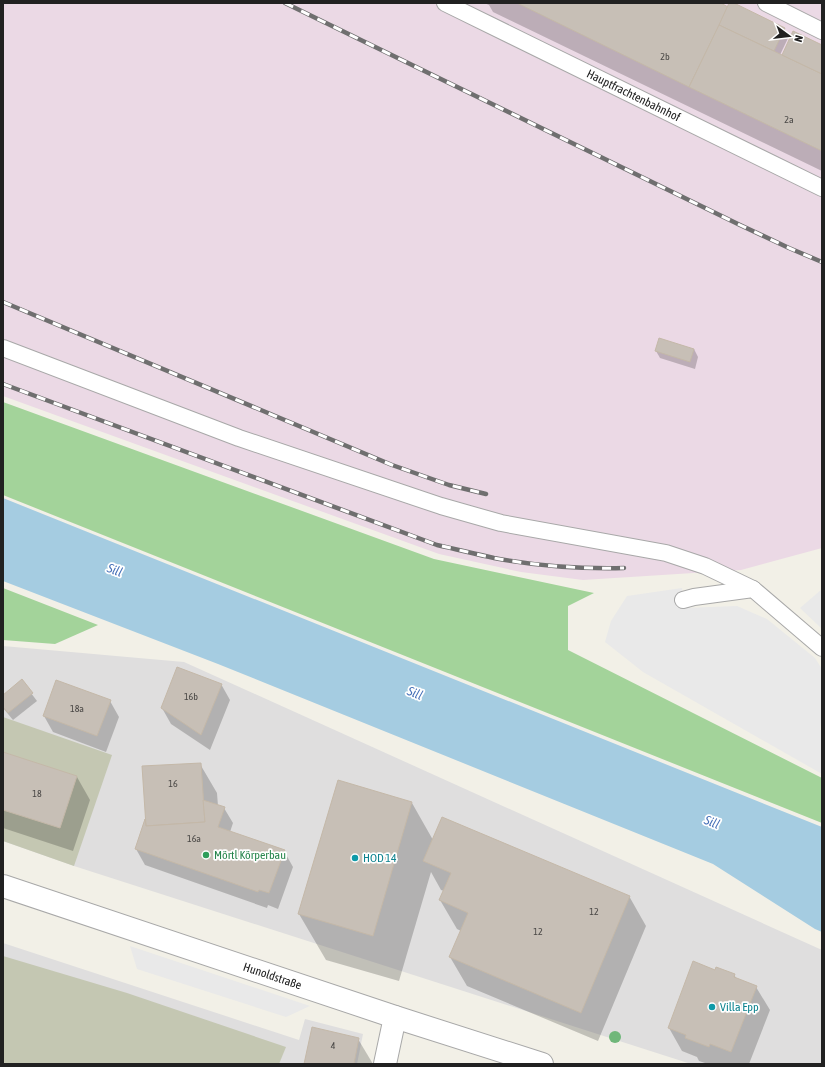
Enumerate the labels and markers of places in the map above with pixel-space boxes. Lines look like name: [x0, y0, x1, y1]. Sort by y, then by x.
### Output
place label: Mörtl Körperbau: [214, 848, 286, 862]
marker: Mörtl Körperbau: [201, 850, 211, 860]
place label: HOD 14: [363, 851, 397, 865]
marker: HOD 14: [350, 853, 360, 863]
place label: Villa Epp: [720, 1000, 759, 1014]
marker: Villa Epp: [707, 1002, 717, 1012]

